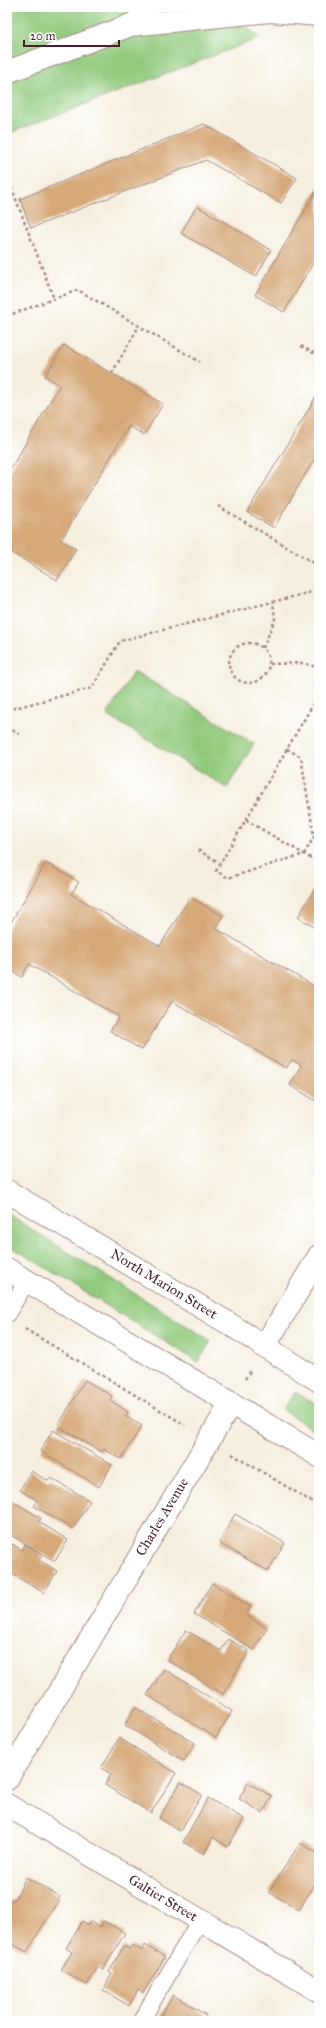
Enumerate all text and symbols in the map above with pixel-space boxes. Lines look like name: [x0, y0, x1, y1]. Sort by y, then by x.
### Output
scale bar: [24, 22, 119, 48]
text: 20 m: [30, 29, 56, 43]
street label: North Marion Street: [107, 1245, 221, 1323]
street label: Charles Avenue: [132, 1475, 192, 1559]
street label: Galtier Street: [125, 1871, 201, 1925]

